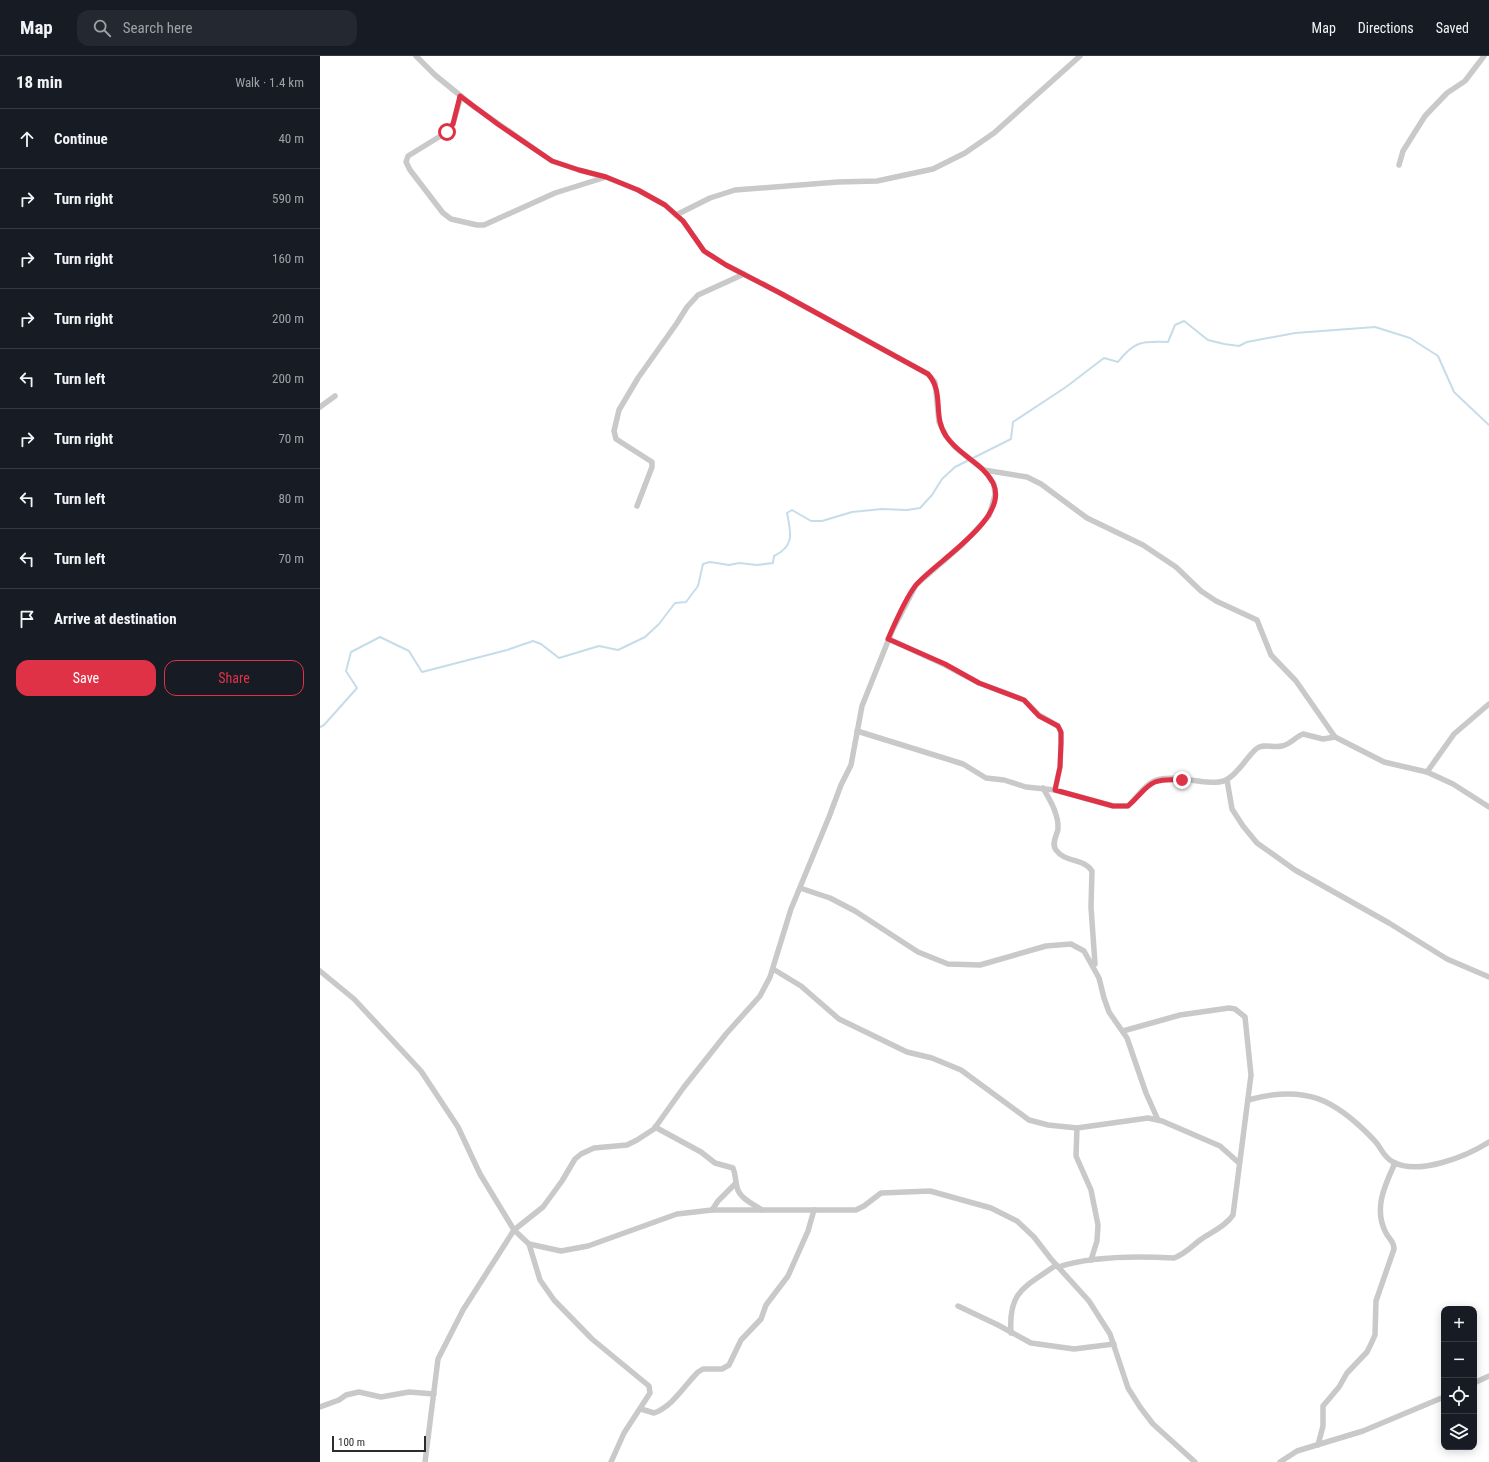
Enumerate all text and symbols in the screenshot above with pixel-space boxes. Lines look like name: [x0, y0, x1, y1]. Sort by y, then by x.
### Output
search box: [77, 10, 357, 46]
text: Map: [20, 16, 53, 39]
icon: search: [91, 17, 113, 39]
text: Search here: [123, 19, 193, 37]
text: Map: [1312, 20, 1336, 36]
text: Directions: [1358, 20, 1414, 36]
text: Saved: [1436, 20, 1469, 36]
text: 18 min: [16, 72, 62, 92]
text: Walk · 1.4 km: [235, 75, 304, 90]
route start: [438, 123, 456, 141]
icon: ahead: [16, 128, 38, 150]
text: Continue: [54, 130, 108, 148]
text: 40 m: [278, 131, 304, 146]
icon: right: [16, 188, 38, 210]
text: Turn right: [54, 190, 113, 208]
text: 590 m: [272, 191, 304, 206]
icon: right: [16, 248, 38, 270]
text: Turn right: [54, 250, 113, 268]
text: 160 m: [272, 251, 304, 266]
icon: right: [16, 308, 38, 330]
text: Turn right: [54, 310, 113, 328]
text: 200 m: [272, 311, 304, 326]
icon: left: [16, 368, 38, 390]
text: Turn left: [54, 370, 105, 388]
text: 200 m: [272, 371, 304, 386]
icon: right: [16, 428, 38, 450]
text: Turn right: [54, 430, 113, 448]
text: 70 m: [278, 431, 304, 446]
icon: left: [16, 488, 38, 510]
text: Turn left: [54, 490, 105, 508]
text: 80 m: [278, 491, 304, 506]
icon: left: [16, 548, 38, 570]
text: Turn left: [54, 550, 105, 568]
text: 70 m: [278, 551, 304, 566]
icon: arrive: [16, 608, 38, 630]
text: Arrive at destination: [54, 610, 177, 628]
button: Save: [16, 660, 156, 696]
button: Share: [164, 660, 304, 696]
route end: [1173, 771, 1191, 789]
map controls: [1441, 1306, 1477, 1450]
button: +: [1441, 1306, 1477, 1342]
button: −: [1441, 1342, 1477, 1378]
button: locate: [1441, 1378, 1477, 1414]
button: layers: [1441, 1414, 1477, 1450]
scale bar: [332, 1434, 426, 1453]
text: 100 m: [338, 1436, 365, 1449]

